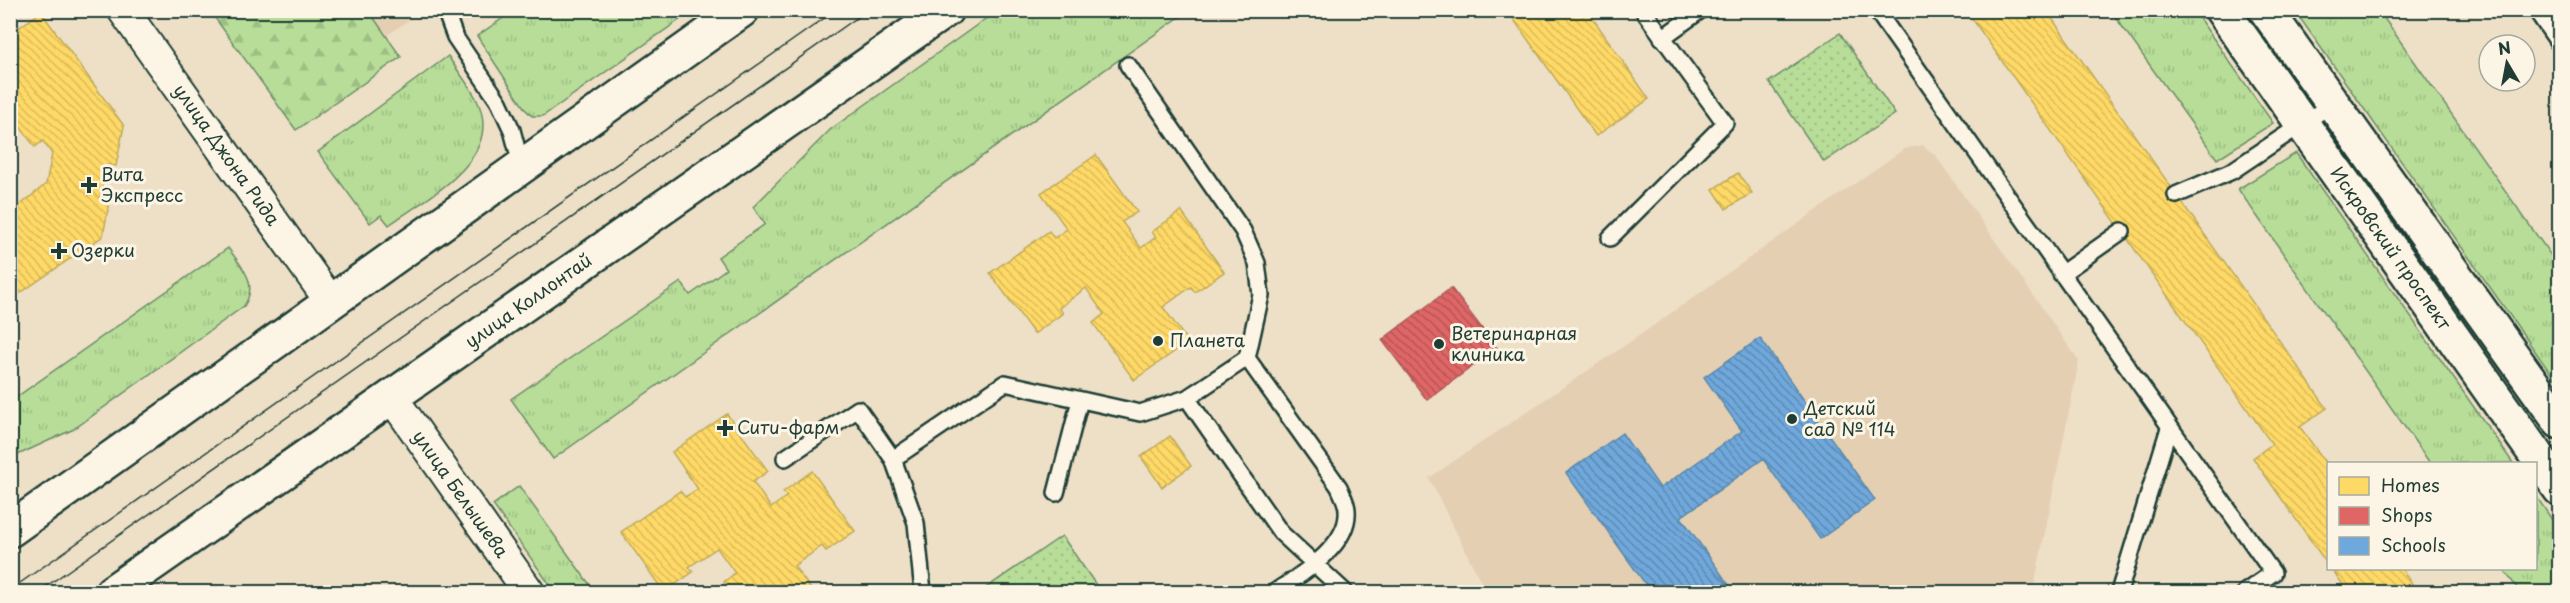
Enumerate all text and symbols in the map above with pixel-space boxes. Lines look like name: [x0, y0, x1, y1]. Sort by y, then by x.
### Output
north arrow: [2477, 33, 2537, 93]
text: N: [2496, 34, 2513, 60]
street label: улица Джона Рида: [168, 78, 288, 231]
place label: Вита Экспресс: [101, 160, 183, 208]
street label: Искровский проспект: [2325, 161, 2459, 335]
marker: Вита Экспресс: [82, 178, 96, 192]
place label: Озерки: [71, 236, 135, 263]
marker: Озерки: [52, 244, 66, 258]
street label: улица Коллонтай: [459, 246, 597, 354]
place label: Ветеринарная клиника: [1451, 319, 1577, 367]
place label: Планета: [1170, 326, 1245, 353]
marker: Планета: [1151, 334, 1165, 348]
marker: Ветеринарная клиника: [1432, 337, 1446, 351]
place label: Детский сад № 114: [1803, 394, 1896, 442]
marker: Детский сад № 114: [1785, 412, 1799, 426]
place label: Сити-фарм: [737, 413, 839, 440]
marker: Сити-фарм: [718, 421, 732, 435]
street label: улица Белышева: [407, 424, 516, 563]
legend: [2327, 462, 2537, 570]
text: Homes: [2381, 471, 2439, 498]
text: Shops: [2381, 501, 2432, 528]
text: Schools: [2381, 531, 2446, 558]

